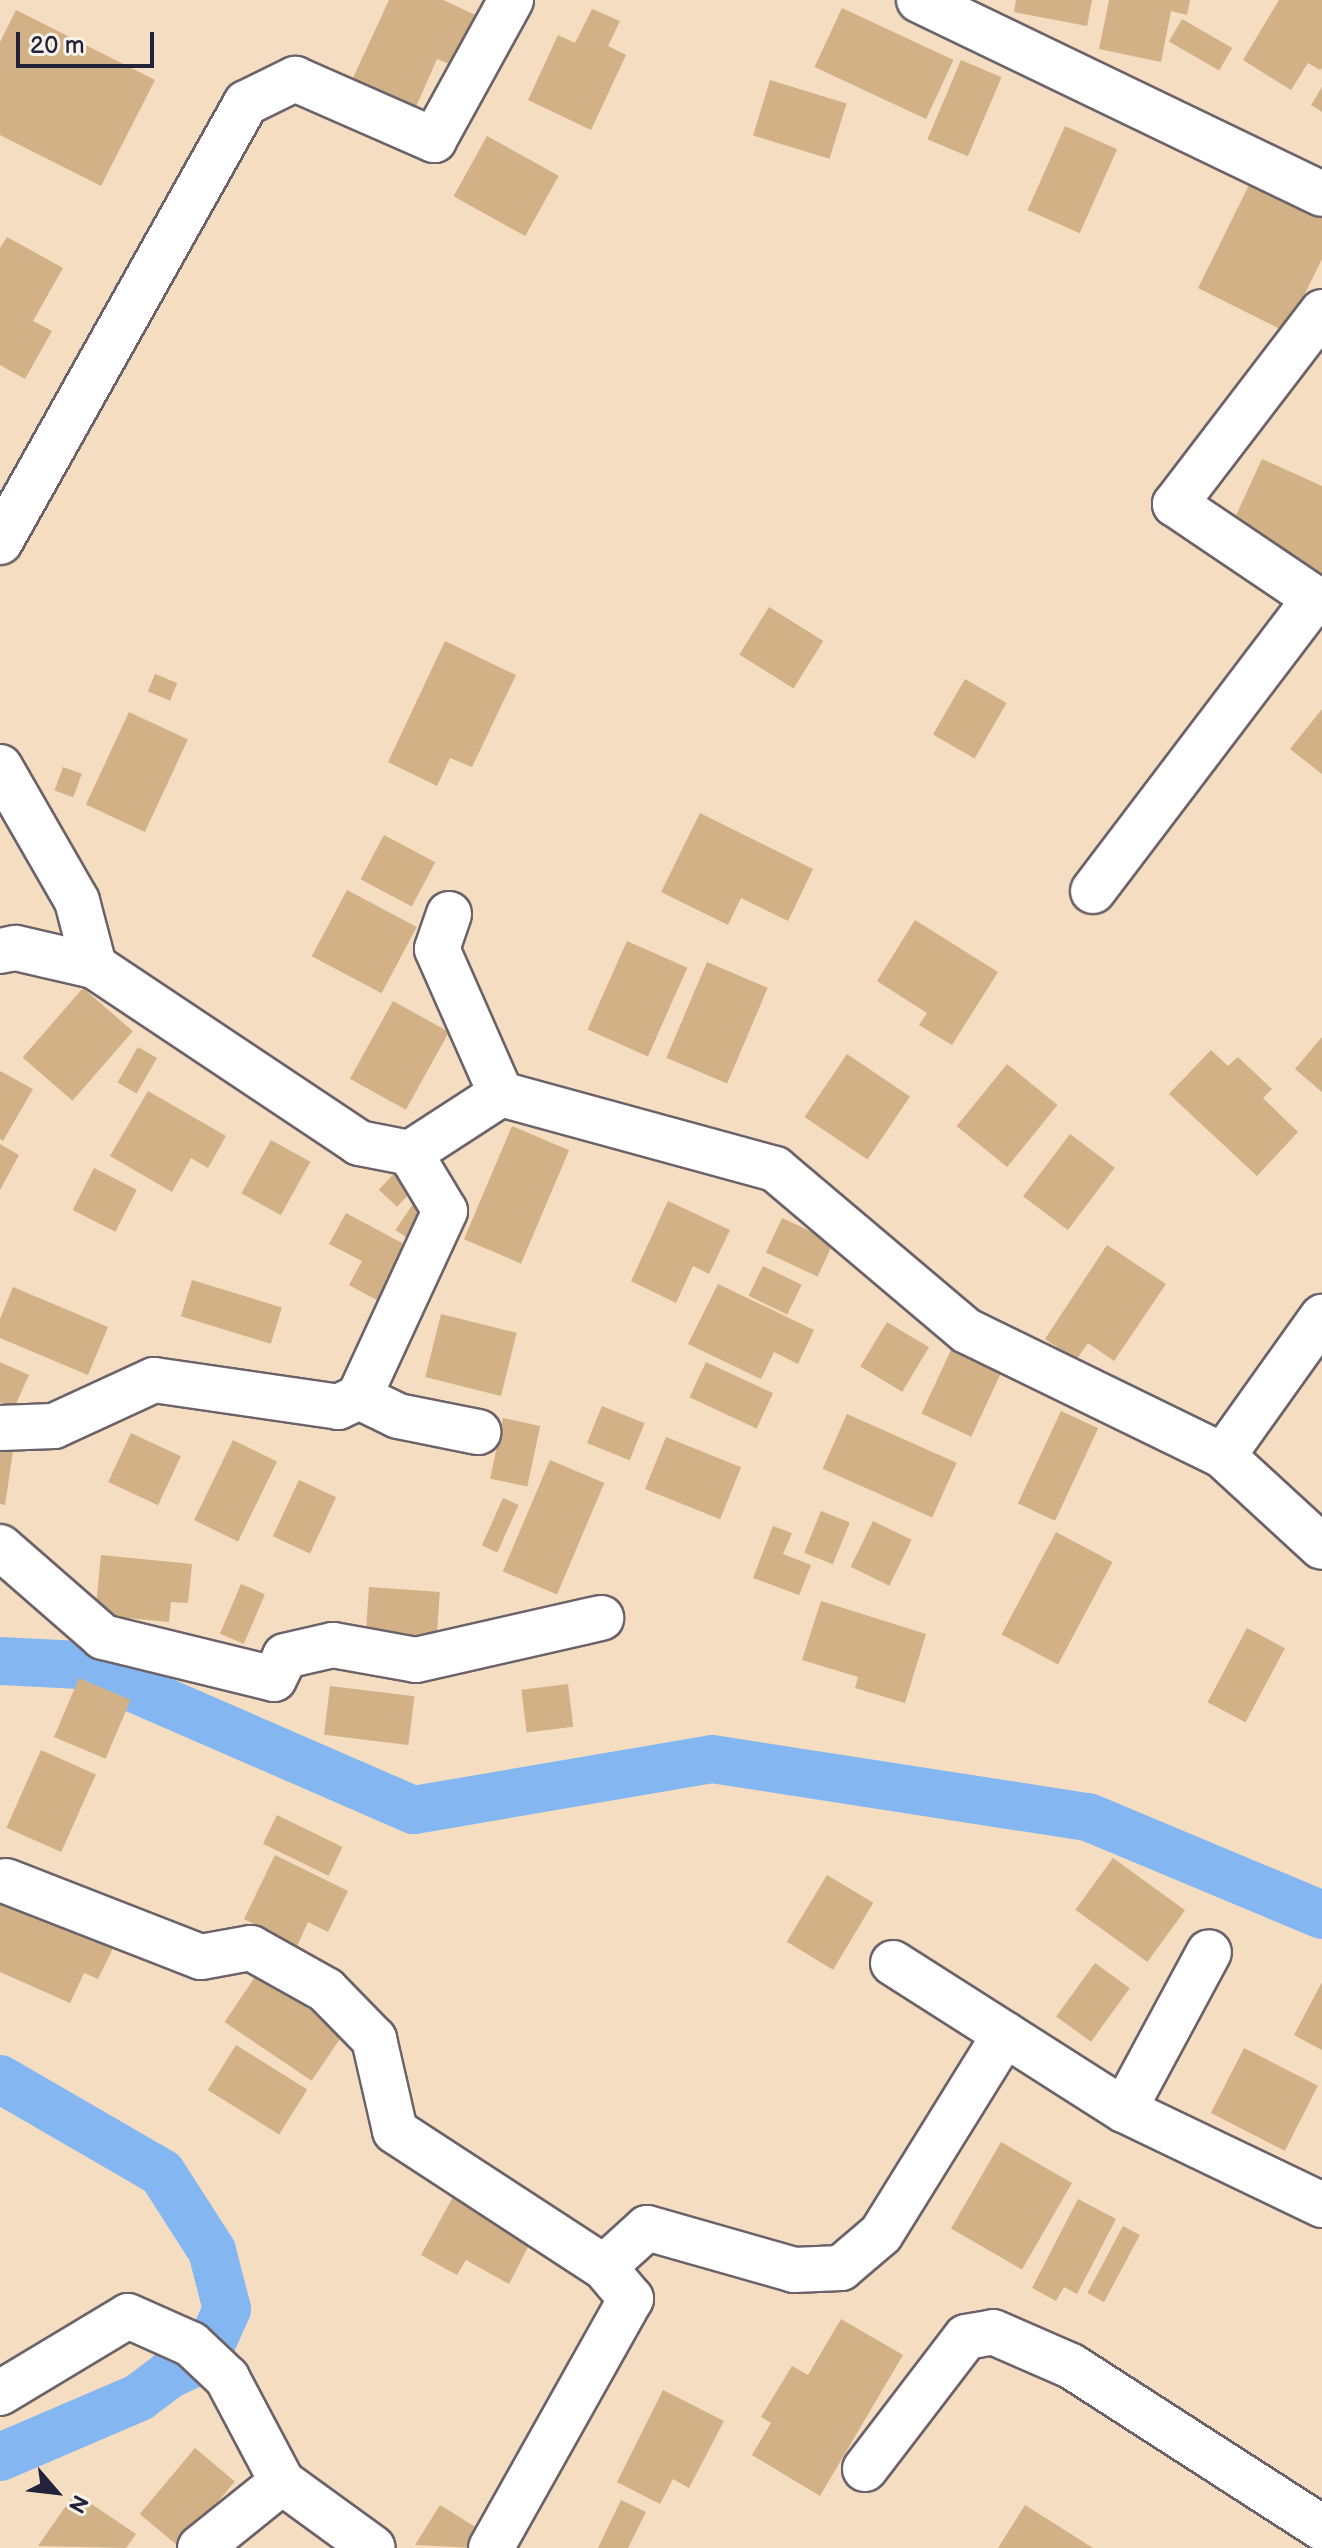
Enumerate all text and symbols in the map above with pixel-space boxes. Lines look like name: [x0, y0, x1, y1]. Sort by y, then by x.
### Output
scale bar: [20, 16, 158, 66]
text: 20 m: [30, 31, 85, 60]
north arrow: [16, 2452, 96, 2532]
text: N: [62, 2490, 93, 2517]

